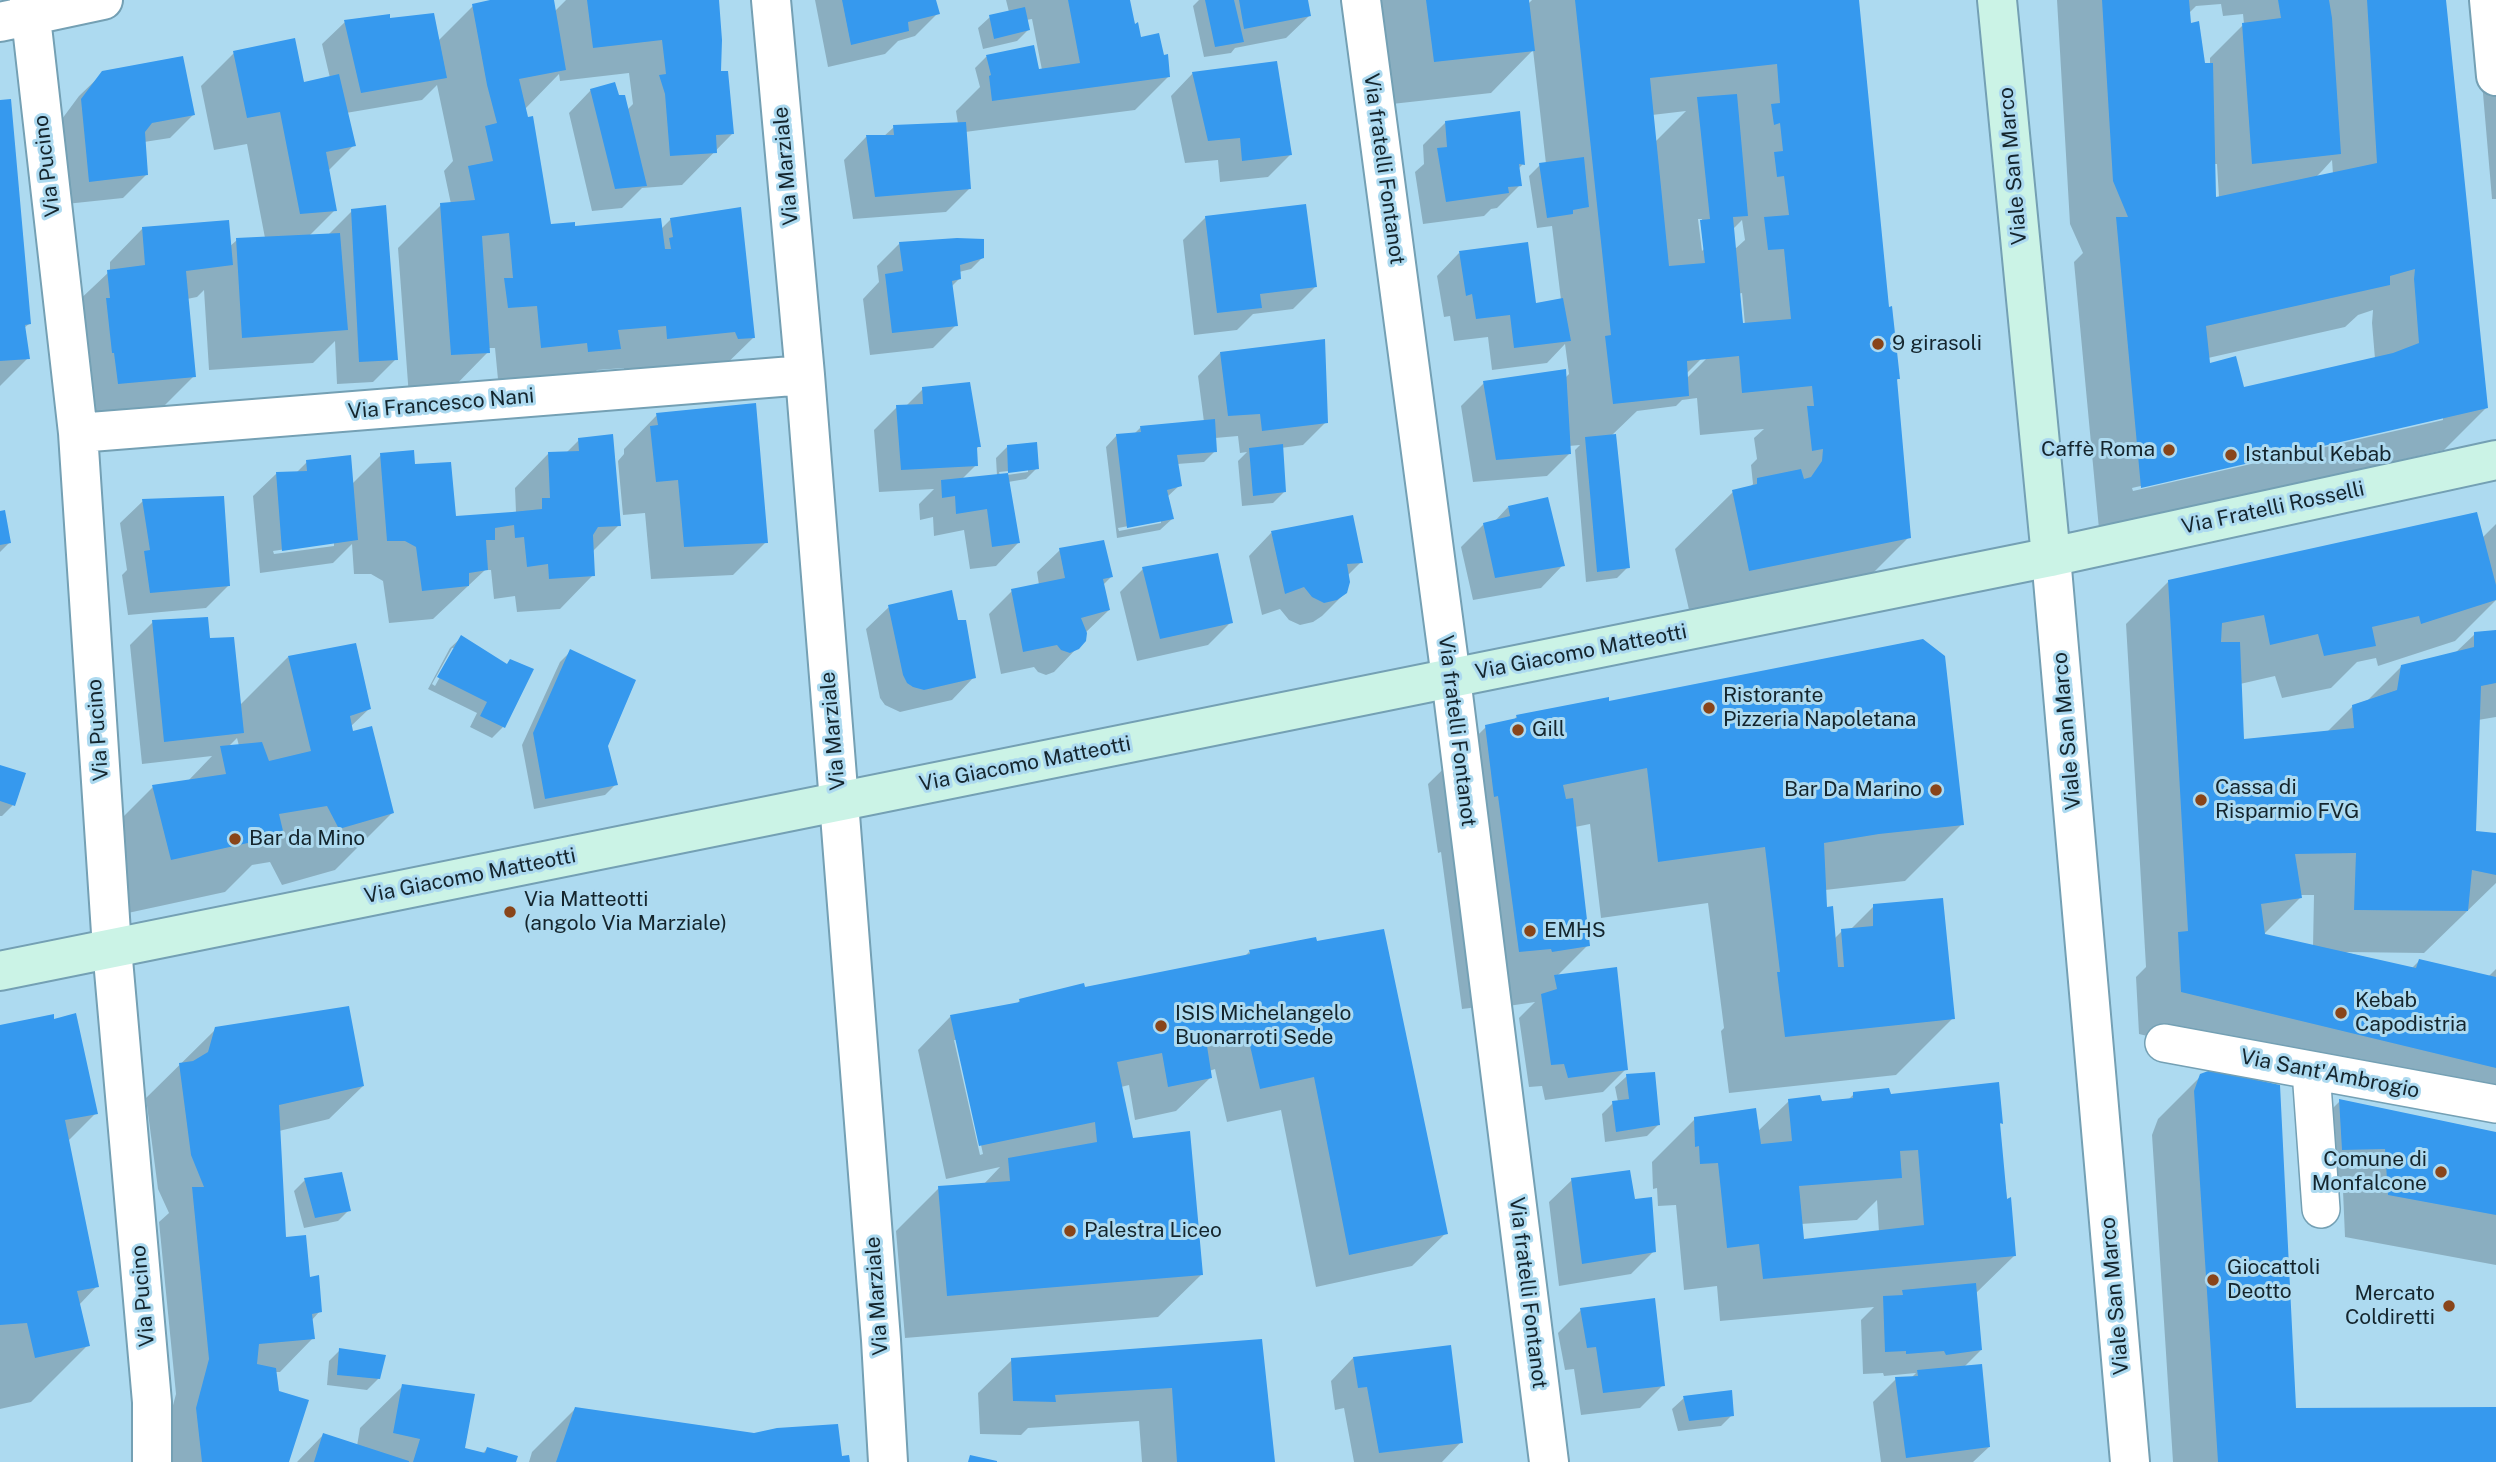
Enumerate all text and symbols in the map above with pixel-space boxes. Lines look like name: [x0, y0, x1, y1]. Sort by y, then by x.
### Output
street label: Via fratelli Fontanot: [1358, 72, 1410, 266]
street label: Viale San Marco: [1994, 86, 2032, 246]
street label: Via Marziale: [768, 106, 804, 226]
street label: Via Pucino: [28, 114, 66, 218]
place label: 9 girasoli: [1892, 331, 1982, 357]
marker: 9 girasoli: [1870, 336, 1886, 352]
street label: Via Francesco Nani: [347, 383, 535, 425]
place label: Caffè Roma: [2041, 437, 2155, 463]
marker: Caffè Roma: [2161, 442, 2177, 458]
place label: Istanbul Kebab: [2245, 442, 2392, 468]
marker: Istanbul Kebab: [2223, 447, 2239, 463]
street label: Via Fratelli Rosselli: [2179, 476, 2367, 540]
street label: Via Giacomo Matteotti: [1473, 619, 1689, 685]
street label: Via fratelli Fontanot: [1433, 634, 1481, 828]
street label: Viale San Marco: [2048, 651, 2086, 811]
street label: Via Marziale: [815, 671, 851, 791]
street label: Via Pucino: [82, 678, 114, 782]
place label: Ristorante Pizzeria Napoletana: [1723, 683, 1916, 733]
marker: Ristorante Pizzeria Napoletana: [1701, 700, 1717, 716]
place label: Gill: [1532, 717, 1565, 743]
marker: Gill: [1510, 722, 1526, 738]
street label: Via Giacomo Matteotti: [917, 731, 1133, 797]
place label: Cassa di Risparmio FVG: [2215, 775, 2359, 825]
place label: Bar Da Marino: [1784, 777, 1922, 803]
marker: Bar Da Marino: [1928, 782, 1944, 798]
marker: Cassa di Risparmio FVG: [2193, 792, 2209, 808]
place label: Bar da Mino: [249, 826, 365, 852]
marker: Bar da Mino: [227, 831, 243, 847]
street label: Via Giacomo Matteotti: [362, 843, 578, 909]
place label: Via Matteotti (angolo Via Marziale): [524, 887, 727, 937]
marker: Via Matteotti (angolo Via Marziale): [502, 904, 518, 920]
place label: EMHS: [1544, 918, 1606, 944]
marker: EMHS: [1522, 923, 1538, 939]
place label: Kebab Capodistria: [2355, 988, 2467, 1038]
place label: ISIS Michelangelo Buonarroti Sede: [1175, 1001, 1351, 1051]
marker: Kebab Capodistria: [2333, 1005, 2349, 1021]
marker: ISIS Michelangelo Buonarroti Sede: [1153, 1018, 1169, 1034]
street label: Via Sant'Ambrogio: [2238, 1044, 2422, 1104]
place label: Comune di Monfalcone: [2312, 1147, 2427, 1197]
marker: Comune di Monfalcone: [2433, 1164, 2449, 1180]
street label: Via fratelli Fontanot: [1504, 1196, 1552, 1390]
street label: Viale San Marco: [2096, 1216, 2134, 1376]
place label: Palestra Liceo: [1084, 1218, 1222, 1244]
marker: Palestra Liceo: [1062, 1223, 1078, 1239]
street label: Via Marziale: [860, 1236, 894, 1356]
street label: Via Pucino: [126, 1244, 160, 1348]
place label: Giocattoli Deotto: [2227, 1255, 2320, 1305]
marker: Giocattoli Deotto: [2205, 1272, 2221, 1288]
place label: Mercato Coldiretti: [2345, 1281, 2435, 1331]
marker: Mercato Coldiretti: [2441, 1298, 2457, 1314]

